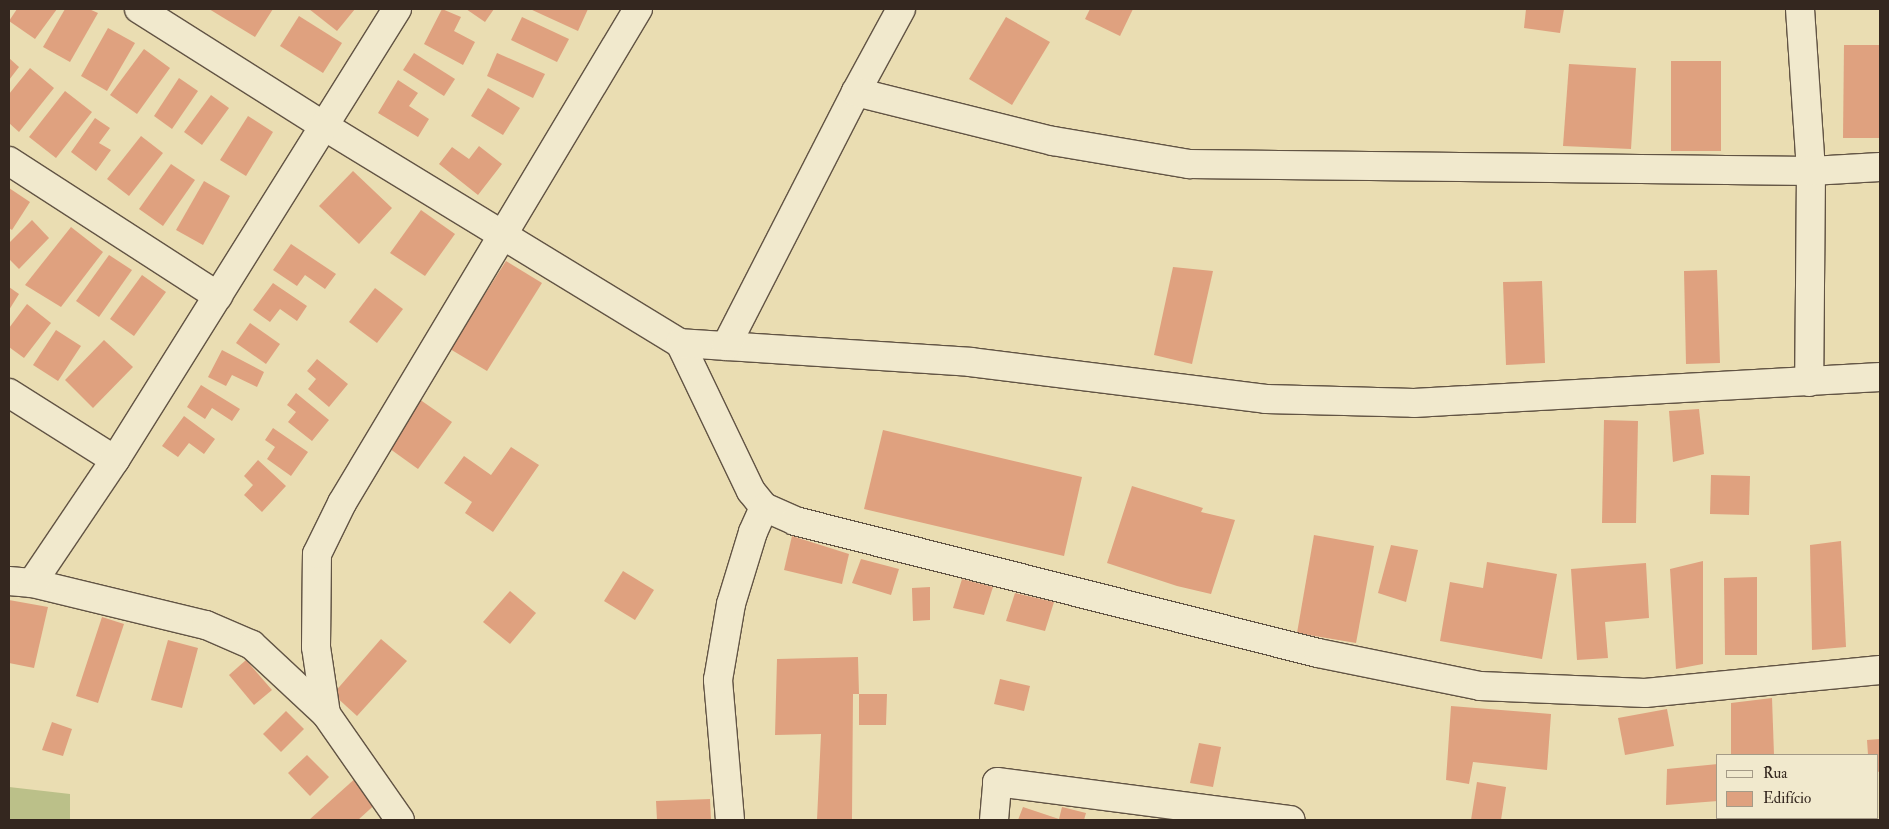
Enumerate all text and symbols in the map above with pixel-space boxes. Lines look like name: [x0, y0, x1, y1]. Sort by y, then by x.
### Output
legend: [1716, 754, 1879, 819]
text: Rua: [1763, 764, 1788, 783]
text: Edifício: [1763, 789, 1811, 808]

